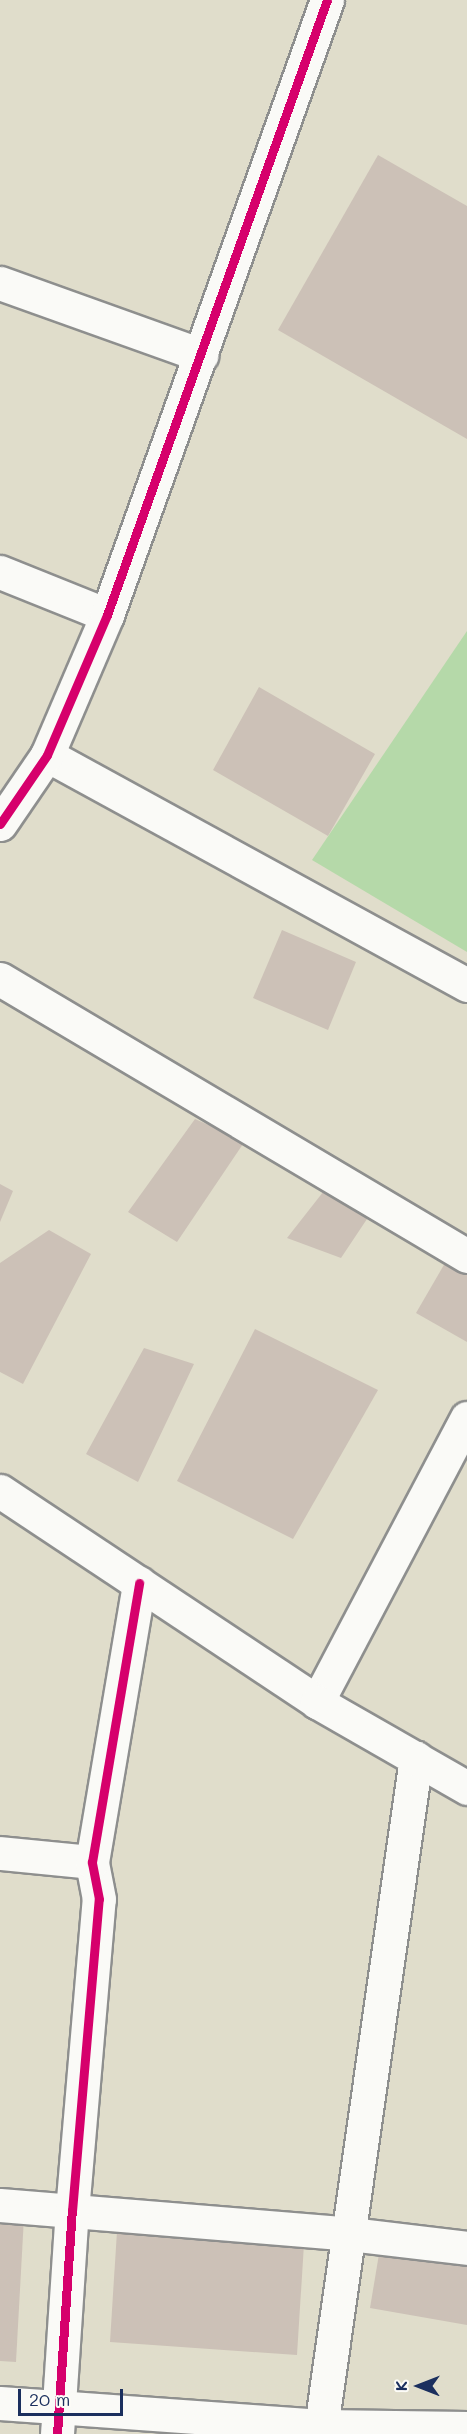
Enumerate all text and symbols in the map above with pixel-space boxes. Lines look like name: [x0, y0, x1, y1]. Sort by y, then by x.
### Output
north arrow: [389, 2356, 449, 2416]
scale bar: [21, 2377, 126, 2415]
text: K: [390, 2381, 411, 2391]
text: 20 m: [29, 2387, 70, 2411]

